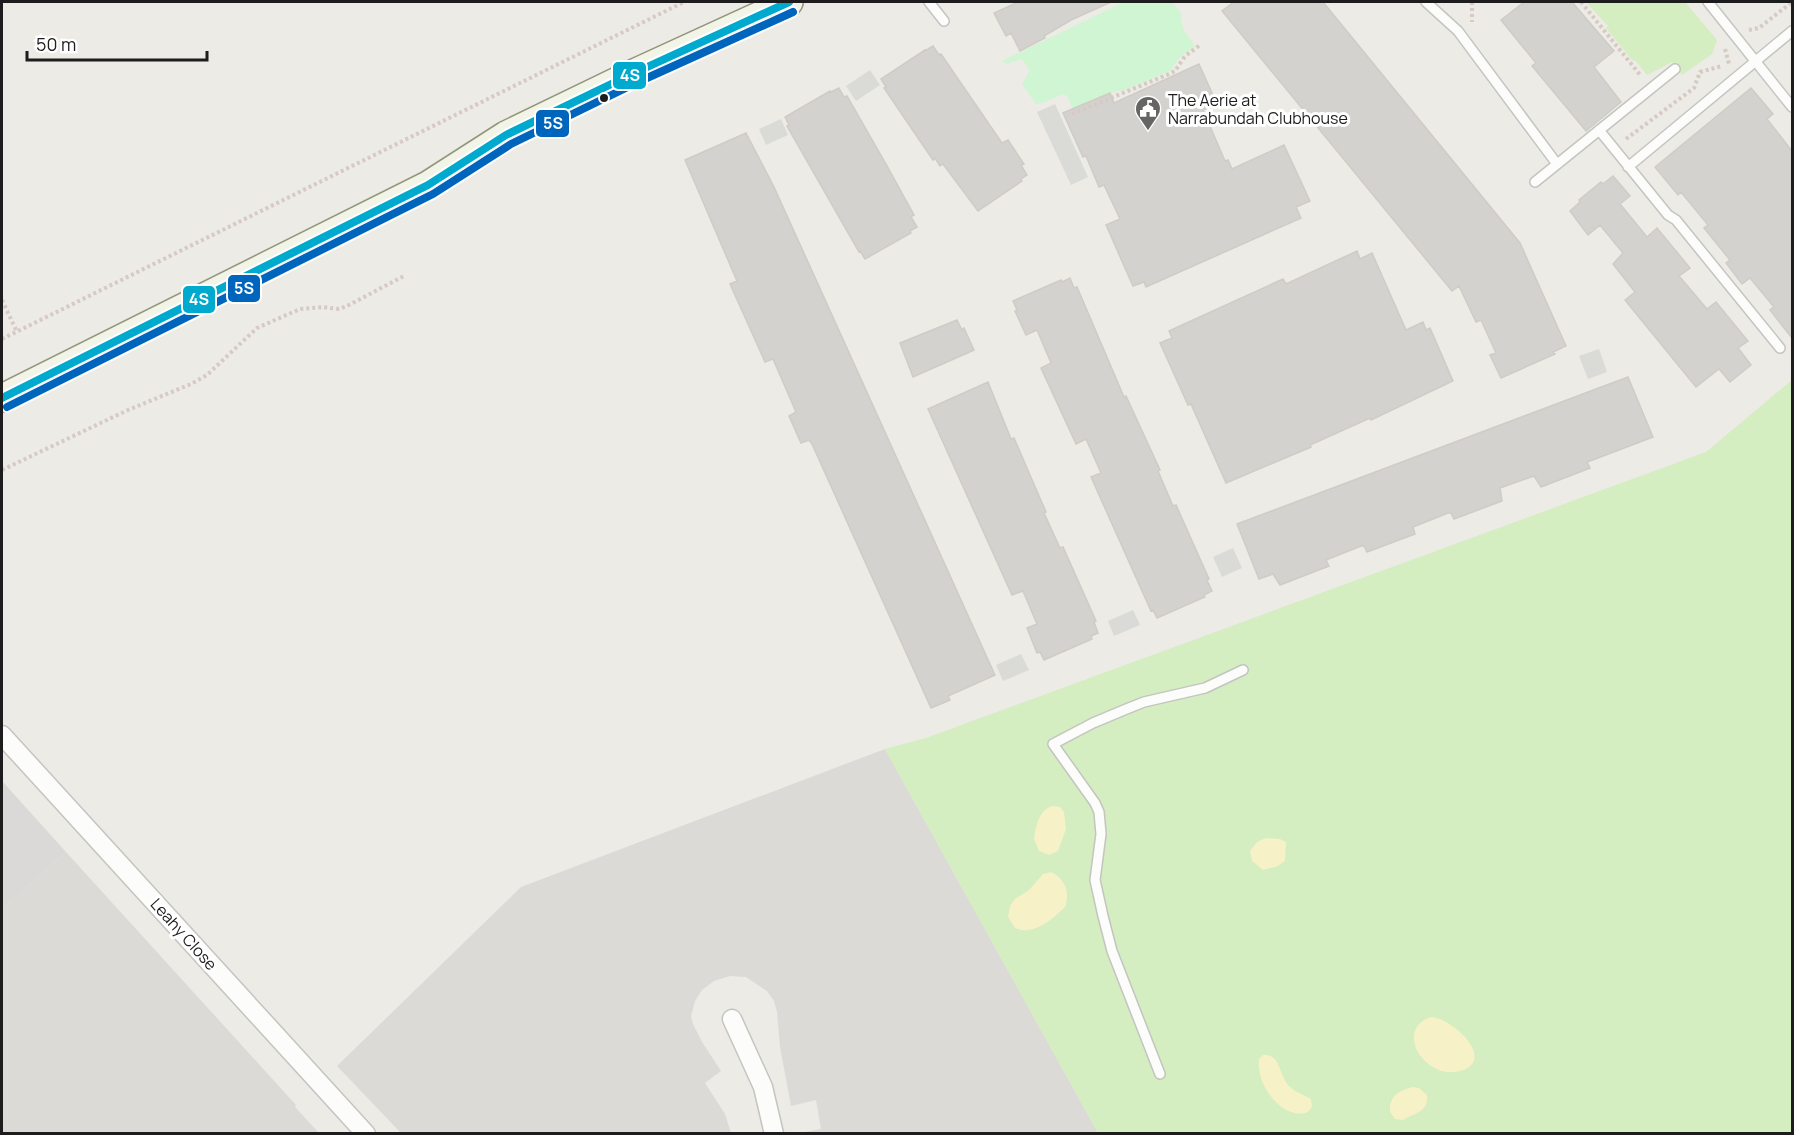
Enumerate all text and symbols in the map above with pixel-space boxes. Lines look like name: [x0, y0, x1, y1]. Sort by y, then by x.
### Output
scale bar: [27, 24, 207, 62]
text: 50 m: [36, 32, 76, 56]
line badge: 4S: [612, 61, 647, 90]
text: 4S: [620, 64, 640, 86]
place label: The Aerie at Narrabundah Clubhouse: [1168, 89, 1348, 129]
unlabelled marker: [598, 92, 610, 104]
public building icon: The Aerie at Narrabundah Clubhouse: [1133, 94, 1163, 132]
line badge: 5S: [535, 109, 570, 138]
text: 5S: [543, 112, 563, 134]
line badge: 5S: [227, 274, 261, 303]
text: 5S: [234, 277, 254, 299]
line badge: 4S: [182, 285, 216, 314]
text: 4S: [189, 288, 209, 310]
street label: Leahy Close: [146, 893, 222, 975]

